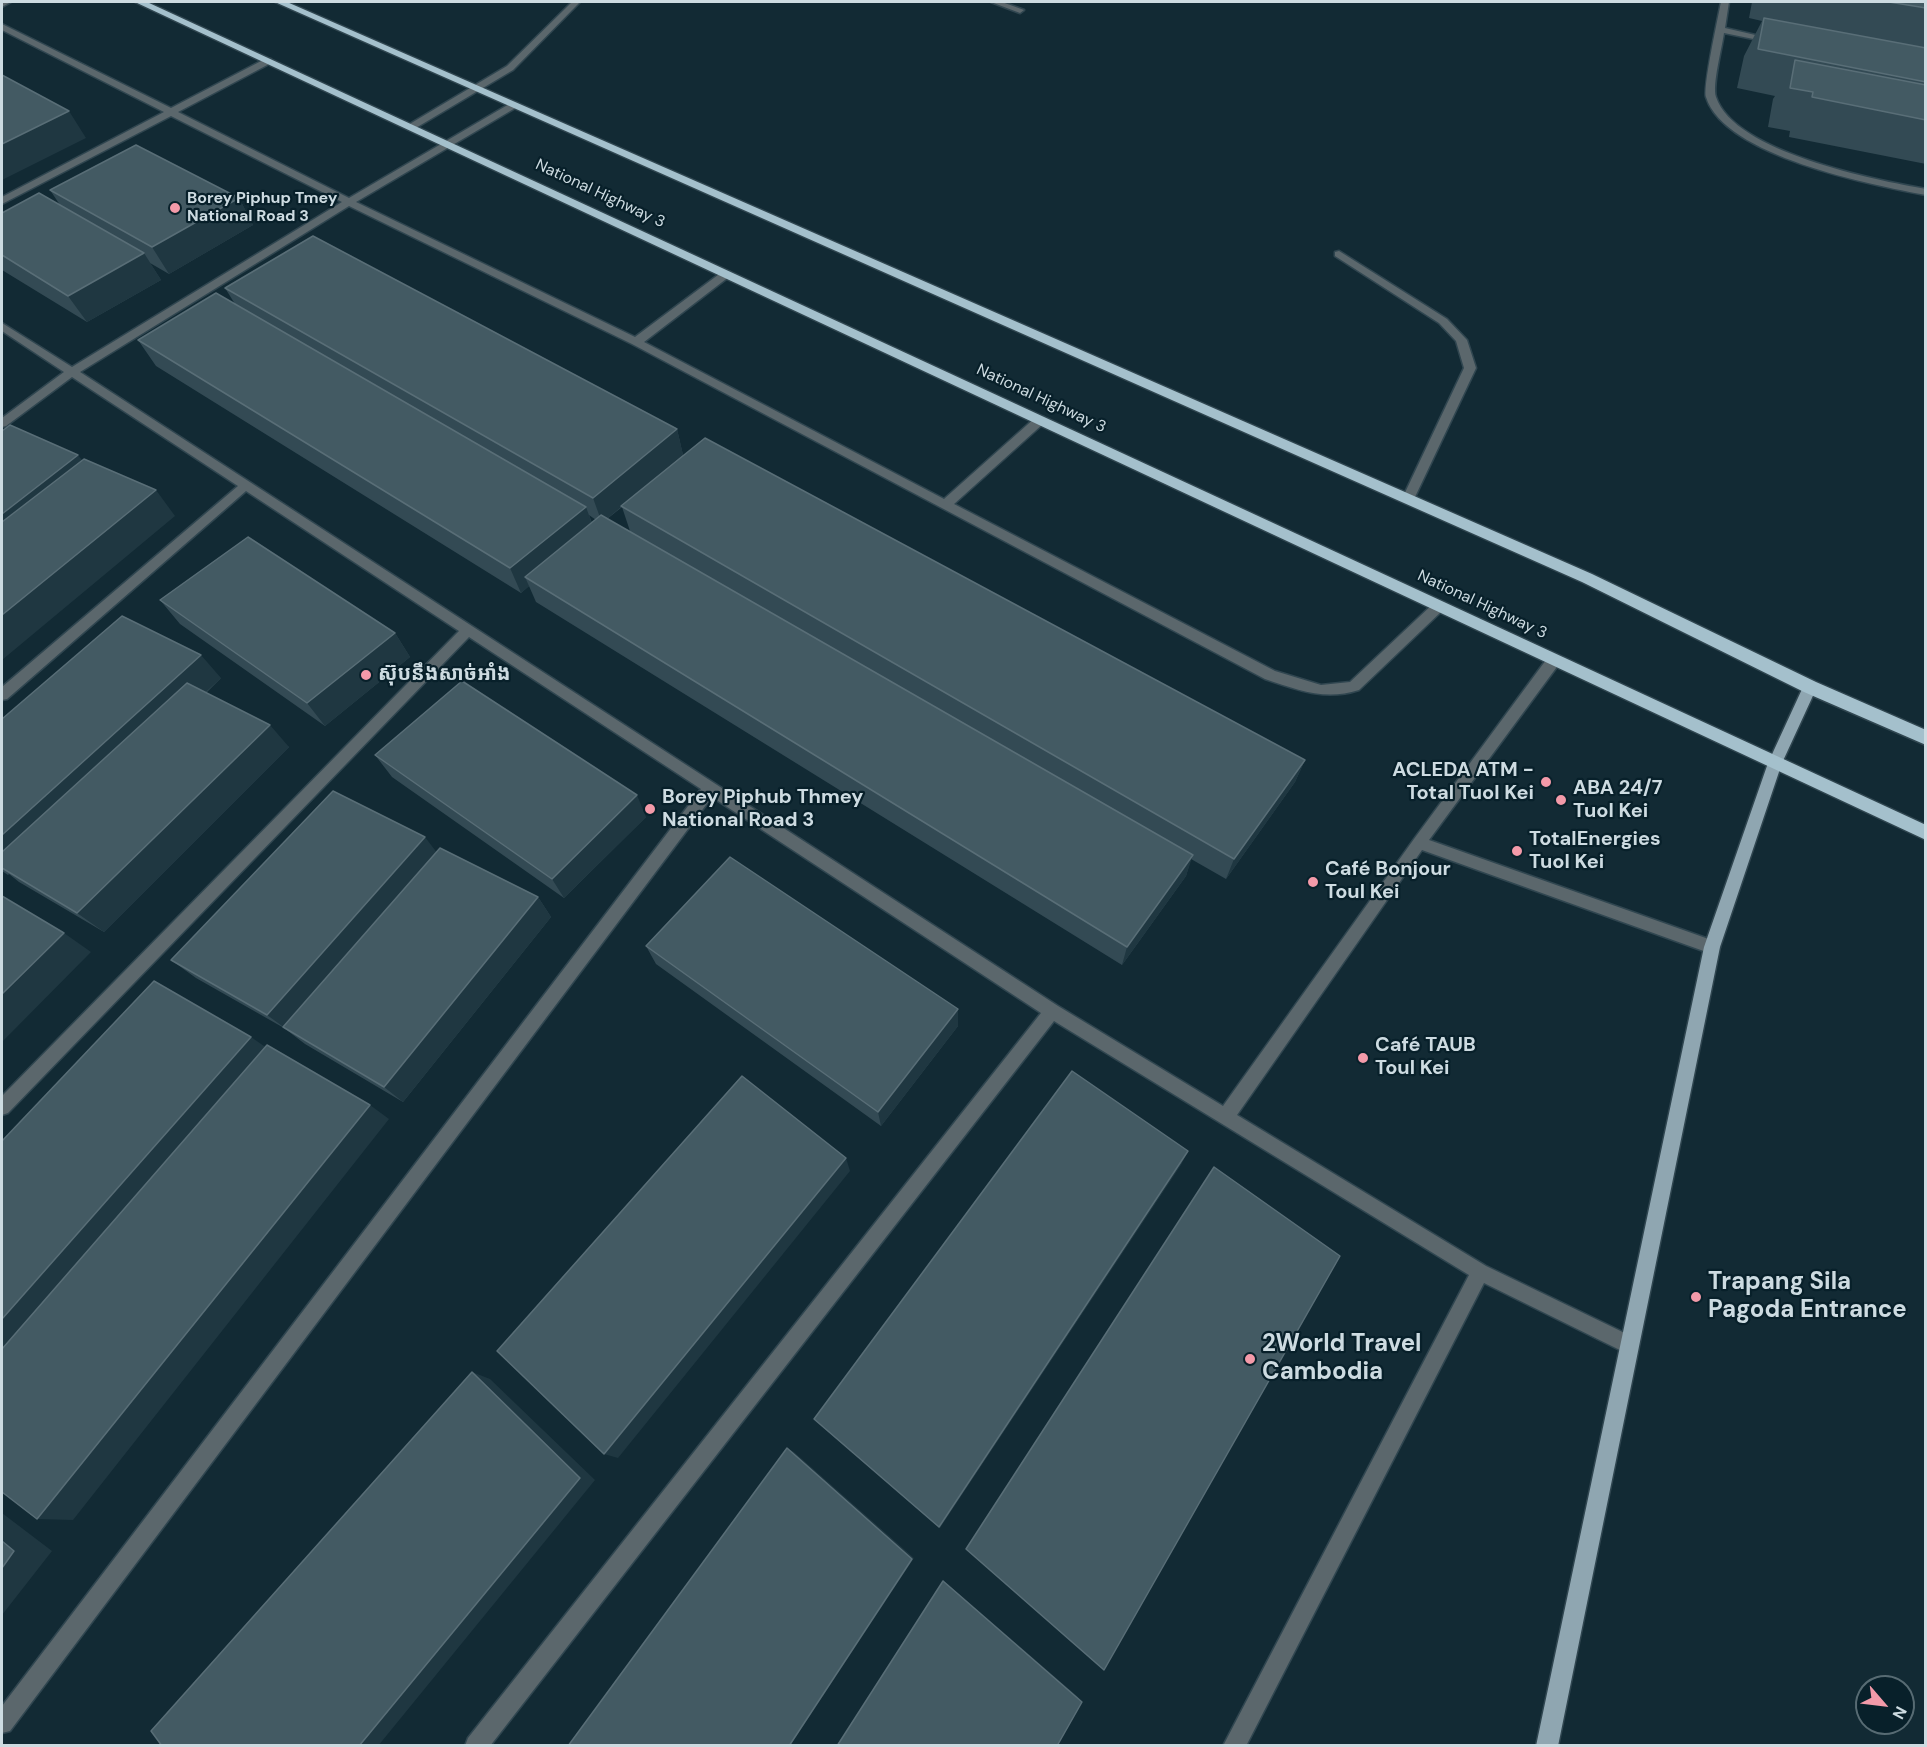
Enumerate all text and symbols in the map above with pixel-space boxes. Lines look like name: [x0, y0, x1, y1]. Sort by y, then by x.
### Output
street label: National Highway 3: [532, 156, 668, 232]
place label: Borey Piphup Tmey National Road 3: [187, 189, 337, 227]
marker: Borey Piphup Tmey National Road 3: [168, 201, 182, 215]
street label: National Highway 3: [973, 361, 1109, 437]
street label: National Highway 3: [1414, 567, 1550, 643]
place label: ស៊ុបនឹងសាច់អាំង: [378, 663, 511, 687]
marker: ស៊ុបនឹងសាច់អាំង: [359, 668, 373, 682]
place label: ACLEDA ATM - Total Tuol Kei: [1392, 759, 1534, 806]
marker: ACLEDA ATM - Total Tuol Kei: [1539, 775, 1553, 789]
place label: ABA 24/7 Tuol Kei: [1573, 777, 1662, 824]
place label: Borey Piphub Thmey National Road 3: [662, 786, 863, 833]
marker: ABA 24/7 Tuol Kei: [1554, 793, 1568, 807]
marker: Borey Piphub Thmey National Road 3: [643, 802, 657, 816]
place label: TotalEnergies Tuol Kei: [1529, 828, 1661, 875]
marker: TotalEnergies Tuol Kei: [1510, 844, 1524, 858]
place label: Café Bonjour Toul Kei: [1325, 858, 1451, 905]
marker: Café Bonjour Toul Kei: [1306, 875, 1320, 889]
place label: Café TAUB Toul Kei: [1375, 1034, 1476, 1081]
marker: Café TAUB Toul Kei: [1356, 1051, 1370, 1065]
place label: Trapang Sila Pagoda Entrance: [1708, 1269, 1907, 1325]
marker: Trapang Sila Pagoda Entrance: [1689, 1290, 1703, 1304]
place label: 2World Travel Cambodia: [1262, 1331, 1422, 1387]
marker: 2World Travel Cambodia: [1243, 1352, 1257, 1366]
north arrow: [1855, 1675, 1915, 1735]
text: N: [1888, 1703, 1912, 1723]

